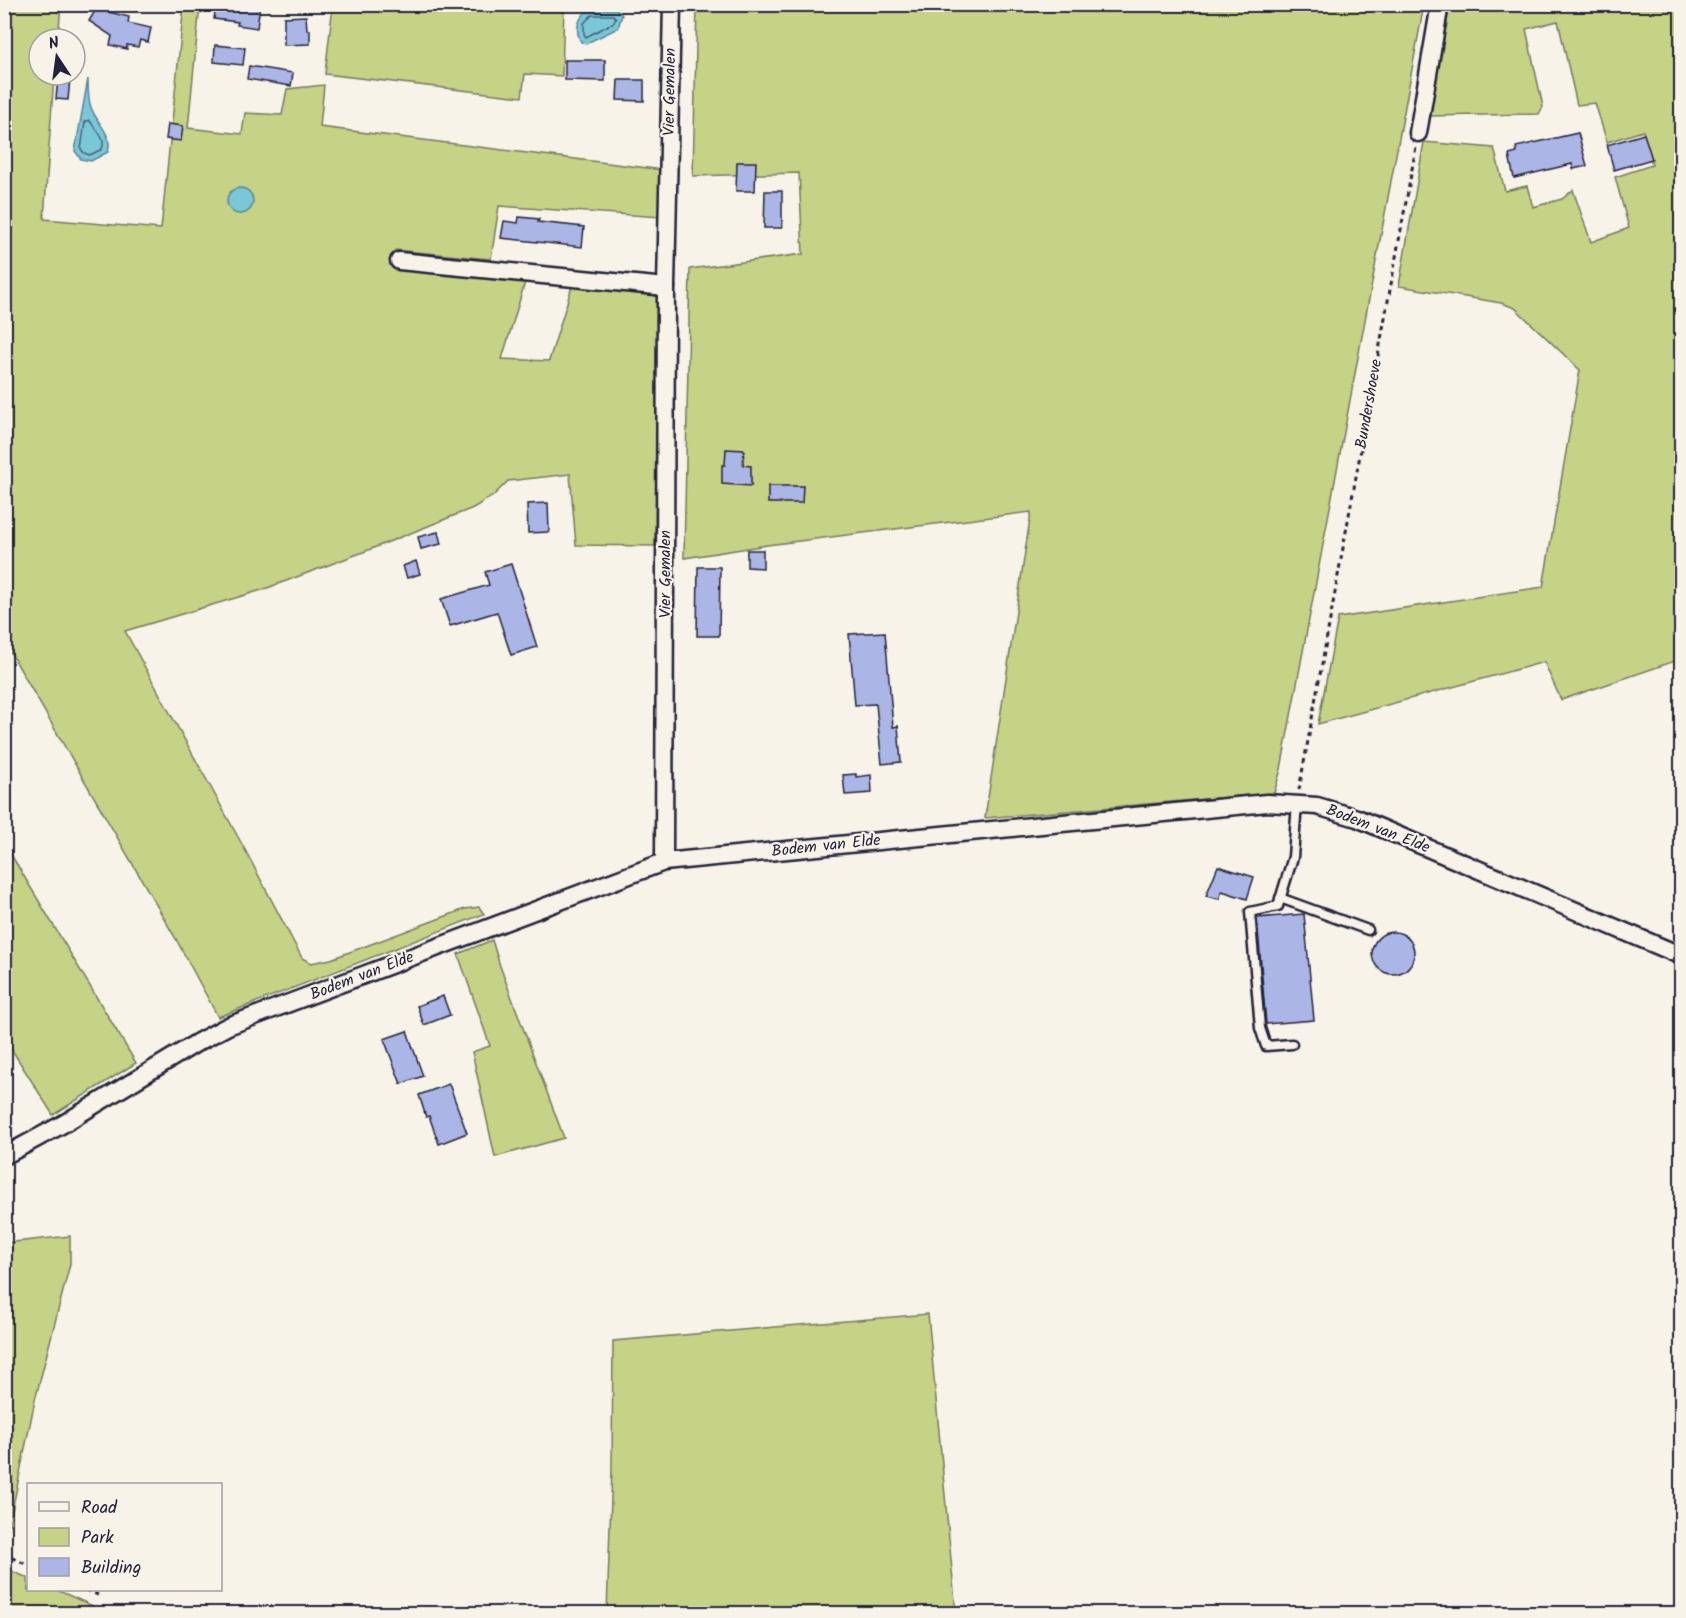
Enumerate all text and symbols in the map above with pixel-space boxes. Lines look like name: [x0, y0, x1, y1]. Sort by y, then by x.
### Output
north arrow: [27, 27, 87, 87]
text: N: [46, 31, 62, 57]
street label: Vier Gemalen: [657, 48, 683, 136]
street label: Bundershoeve: [1349, 357, 1389, 451]
street label: Vier Gemalen: [653, 530, 678, 618]
street label: Bodem van Elde: [1322, 798, 1434, 860]
street label: Bodem van Elde: [770, 828, 882, 864]
street label: Bodem van Elde: [306, 945, 418, 1007]
legend: [27, 1483, 222, 1591]
text: Road: [81, 1494, 118, 1523]
text: Park: [81, 1524, 114, 1553]
text: Building: [81, 1554, 141, 1583]

